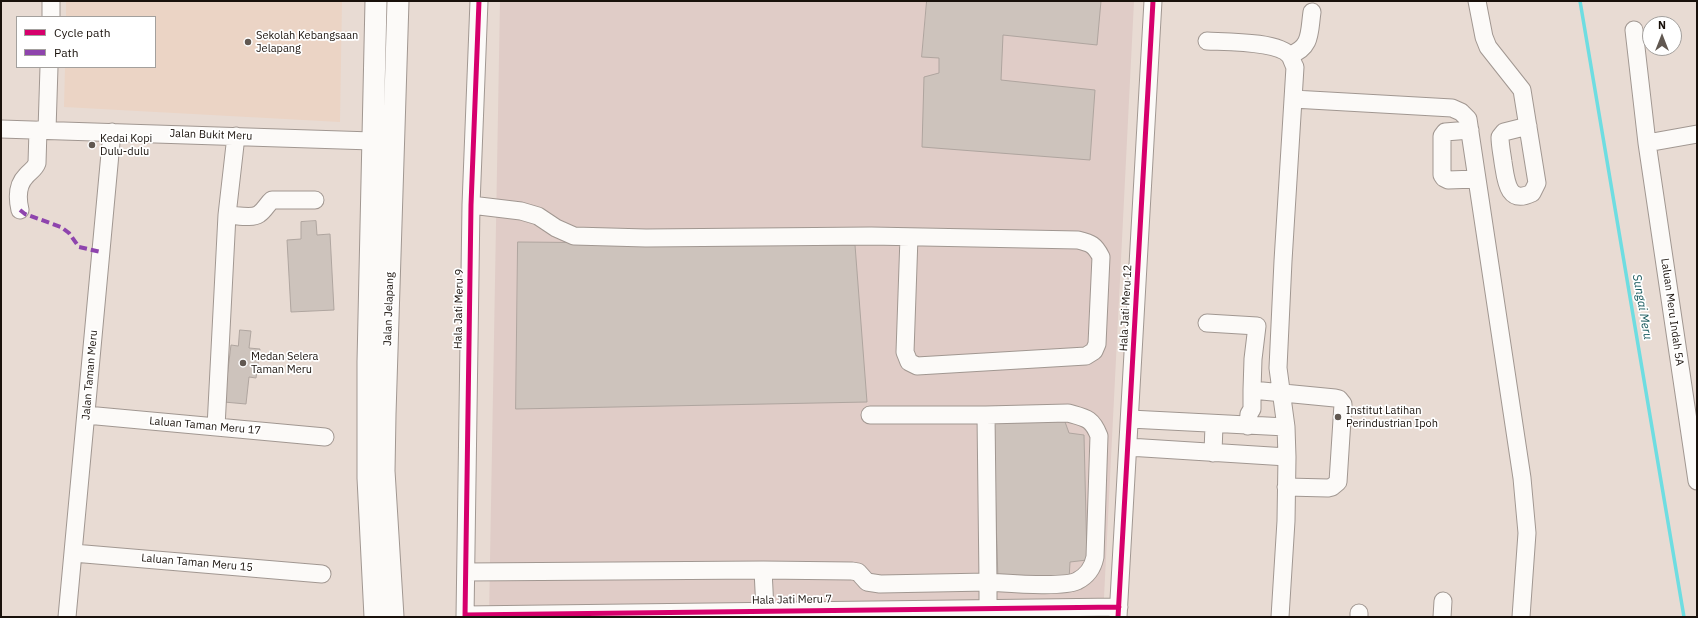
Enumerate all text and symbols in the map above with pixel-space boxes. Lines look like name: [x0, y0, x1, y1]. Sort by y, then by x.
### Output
legend: [16, 16, 156, 68]
north arrow: [1642, 16, 1682, 56]
text: N: [1658, 18, 1666, 32]
text: Cycle path: [54, 25, 111, 40]
place label: Sekolah Kebangsaan Jelapang: [256, 29, 358, 55]
marker: Sekolah Kebangsaan Jelapang: [243, 37, 253, 47]
text: Path: [54, 45, 79, 60]
street label: Jalan Bukit Meru: [169, 127, 253, 143]
place label: Kedai Kopi Dulu-dulu: [100, 132, 152, 158]
marker: Kedai Kopi Dulu-dulu: [87, 140, 97, 150]
street label: Laluan Meru Indah 5A: [1658, 257, 1686, 367]
street label: Hala Jati Meru 12: [1117, 264, 1135, 352]
street label: Hala Jati Meru 9: [452, 269, 466, 349]
street label: Jalan Jelapang: [381, 272, 397, 346]
water label: Sungai Meru: [1629, 273, 1655, 341]
street label: Jalan Taman Meru: [79, 330, 101, 420]
place label: Medan Selera Taman Meru: [251, 350, 318, 376]
marker: Medan Selera Taman Meru: [238, 358, 248, 368]
place label: Institut Latihan Perindustrian Ipoh: [1346, 404, 1438, 430]
marker: Institut Latihan Perindustrian Ipoh: [1333, 412, 1343, 422]
street label: Laluan Taman Meru 17: [149, 415, 261, 437]
street label: Laluan Taman Meru 15: [141, 552, 253, 574]
street label: Hala Jati Meru 7: [752, 593, 832, 607]

